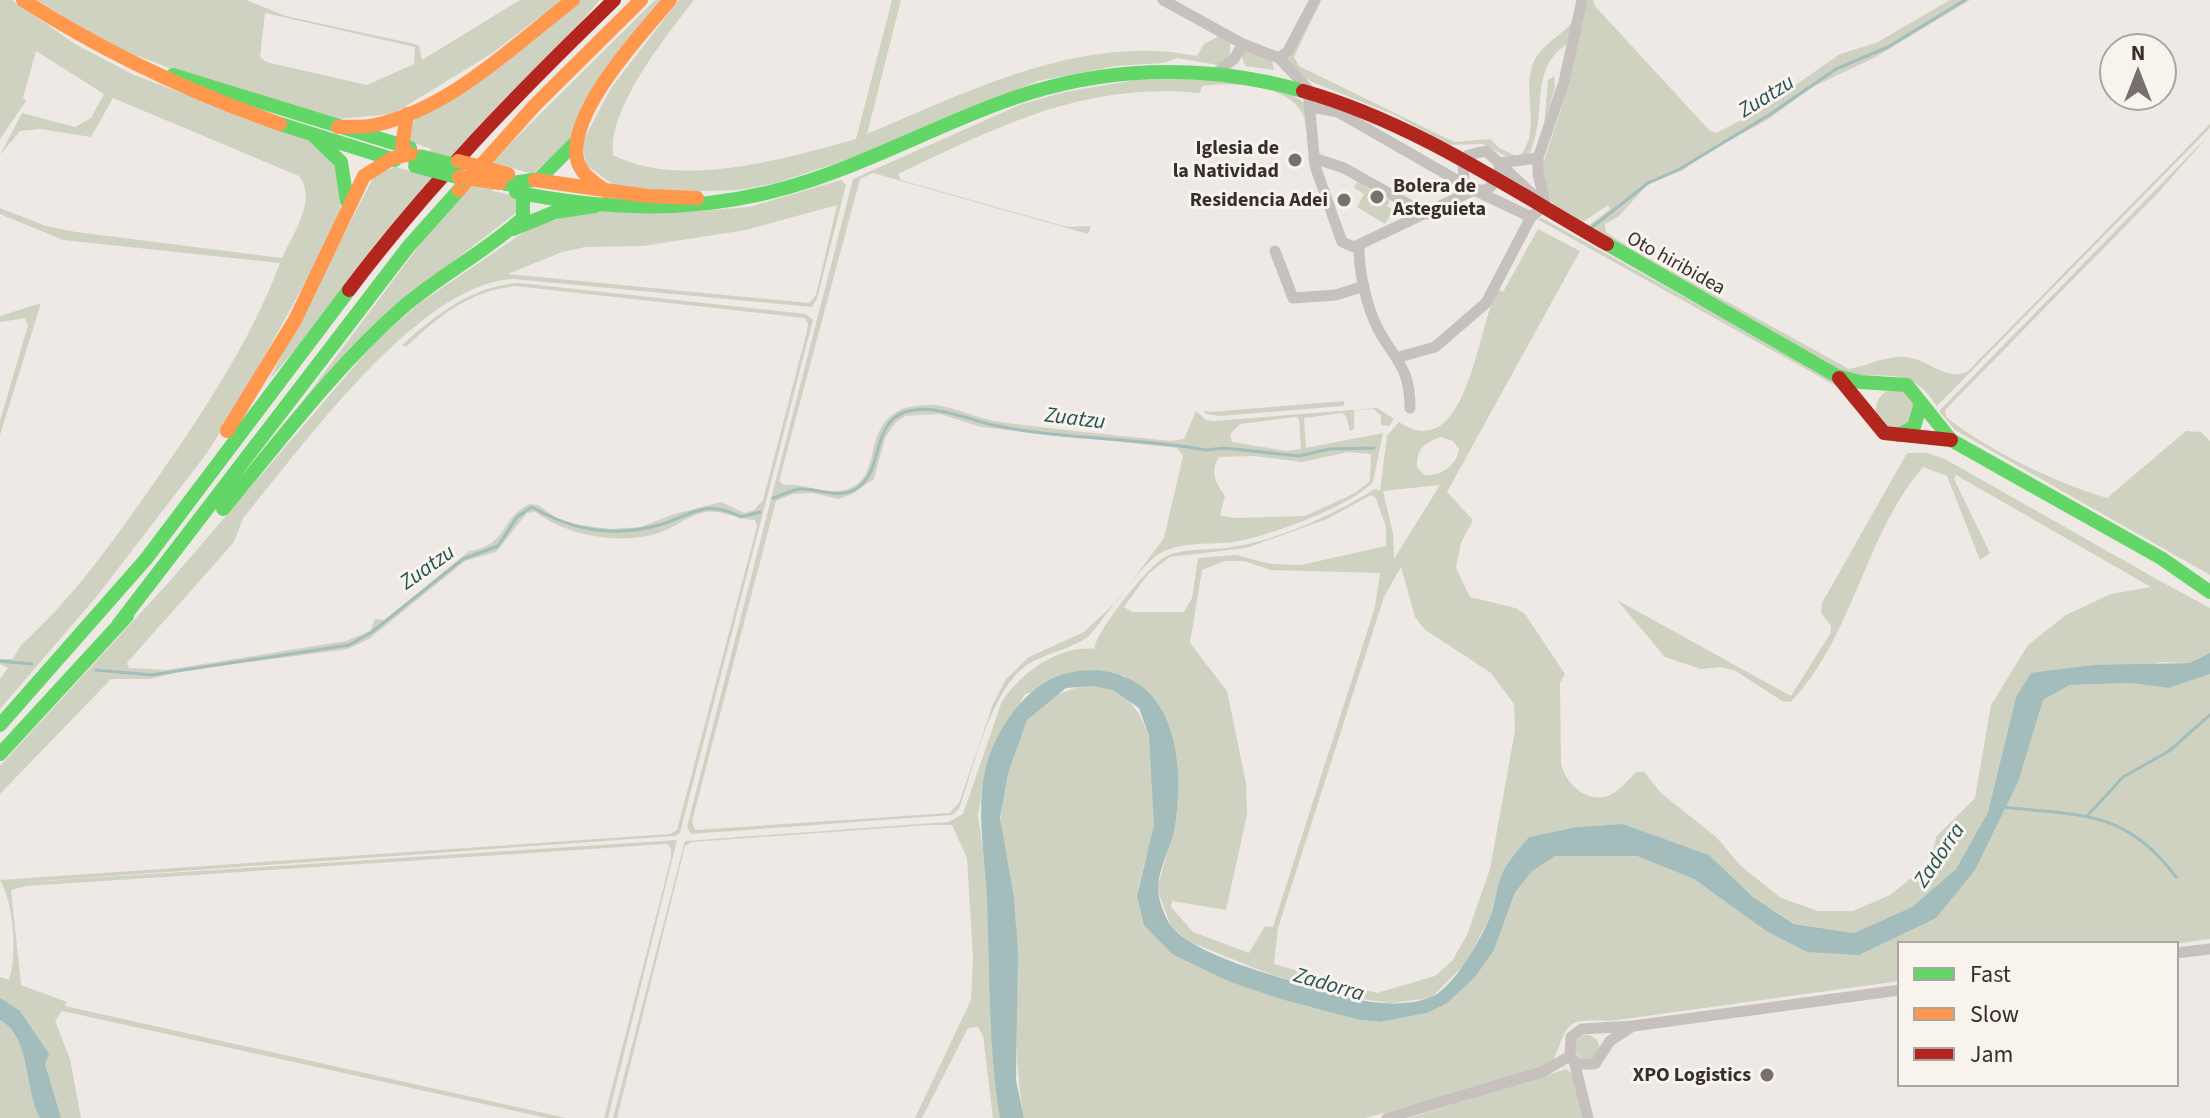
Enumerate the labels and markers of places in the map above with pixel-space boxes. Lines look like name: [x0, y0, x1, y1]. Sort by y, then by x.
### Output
place label: Iglesia de la Natividad: [1173, 134, 1279, 185]
marker: Iglesia de la Natividad: [1286, 151, 1304, 169]
place label: Bolera de Asteguieta: [1392, 172, 1486, 223]
place label: Residencia Adei: [1190, 186, 1328, 214]
marker: Bolera de Asteguieta: [1368, 188, 1386, 206]
marker: Residencia Adei: [1335, 191, 1353, 209]
place label: XPO Logistics: [1633, 1061, 1751, 1089]
marker: XPO Logistics: [1758, 1066, 1776, 1084]

